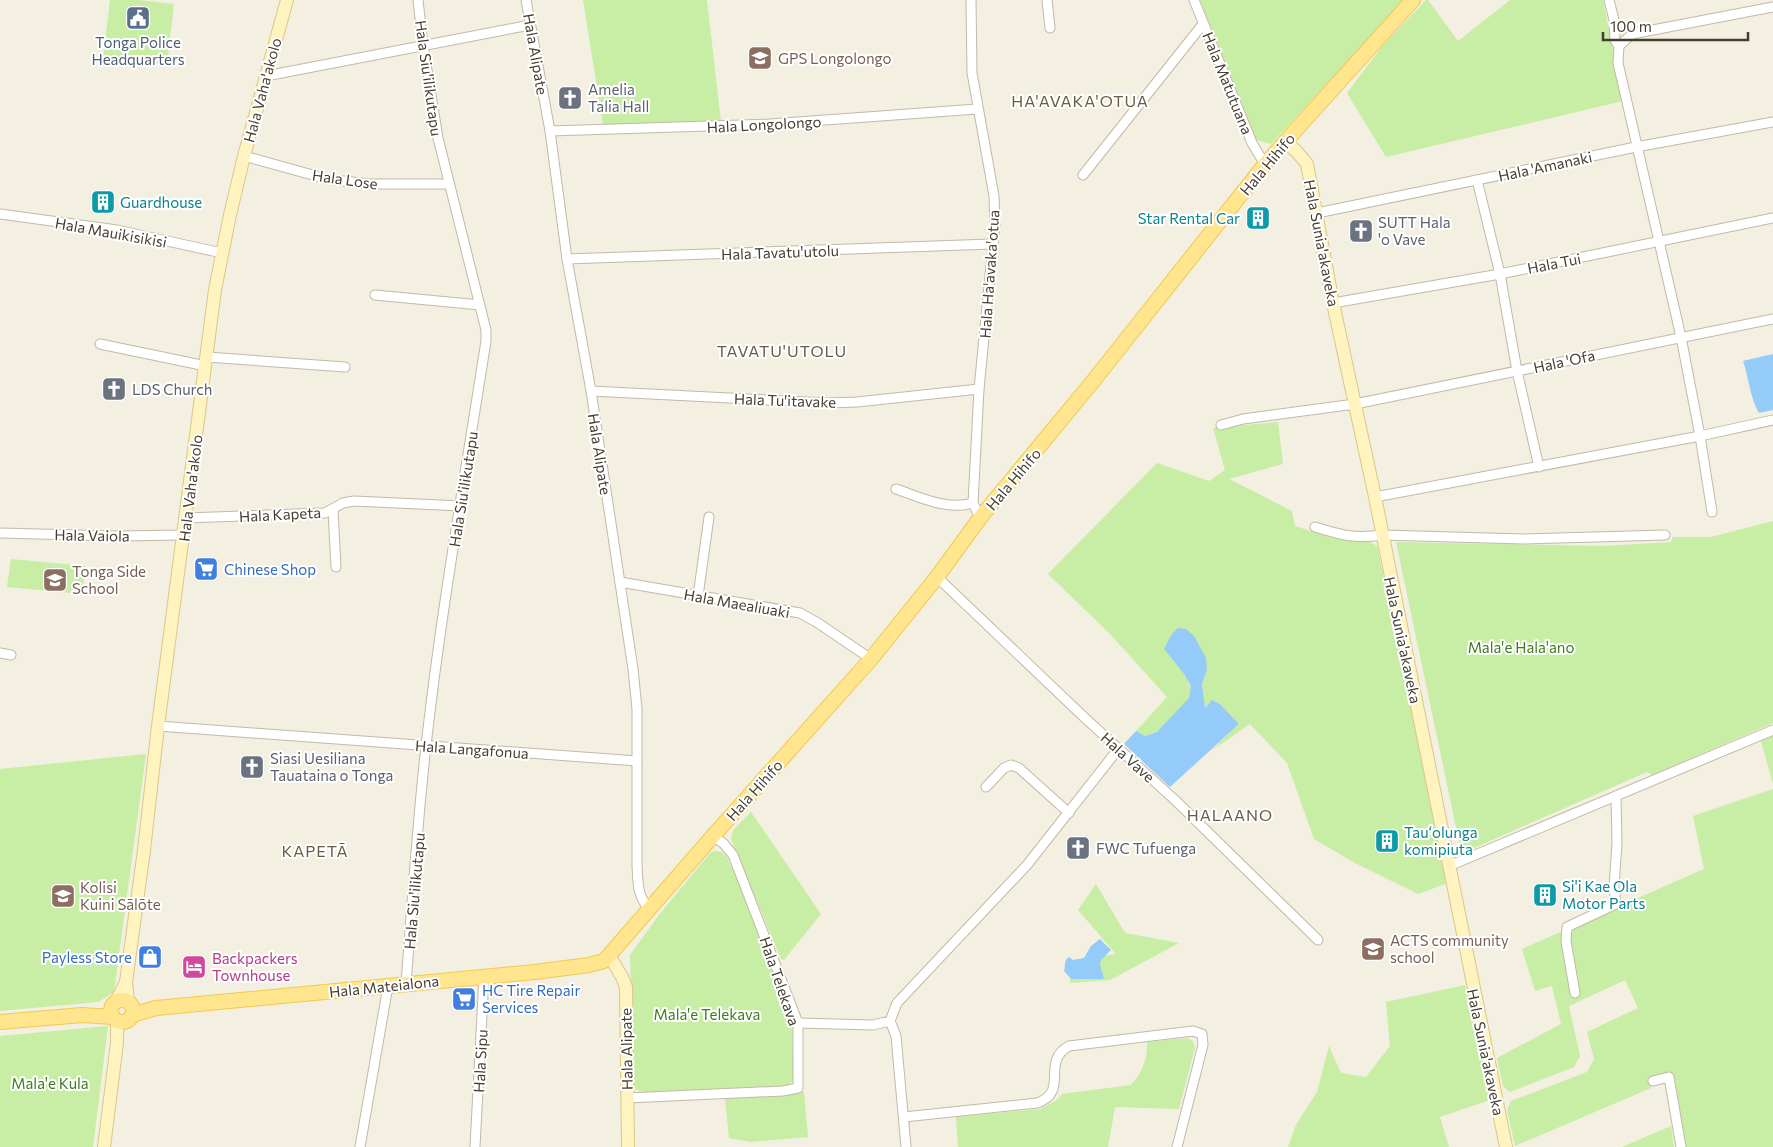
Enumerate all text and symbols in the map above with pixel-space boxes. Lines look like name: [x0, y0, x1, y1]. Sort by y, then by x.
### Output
public building icon: Tonga Police Headquarters: [125, 5, 151, 31]
scale bar: [1603, 10, 1748, 42]
street label: Hala Alipate: [520, 12, 552, 96]
text: 100 m: [1610, 17, 1652, 35]
street label: Hala Siu'ilikutapu: [412, 19, 446, 137]
street label: Hala Matutuana: [1199, 29, 1257, 137]
place label: Tonga Police Headquarters: [91, 33, 185, 68]
street label: Hala Vaha'akolo: [239, 36, 285, 144]
school or university icon: GPS Longolongo: [747, 45, 773, 71]
place label: GPS Longolongo: [778, 49, 892, 67]
place label: Amelia Talia Hall: [588, 80, 649, 115]
church icon: Amelia Talia Hall: [557, 85, 583, 111]
district label: HA'AVAKA'OTUA: [1011, 91, 1149, 110]
street label: Hala Longolongo: [706, 112, 822, 136]
street label: Hala Hihifo: [1236, 129, 1298, 199]
street label: Hala 'Amanaki: [1496, 147, 1594, 185]
street label: Hala Lose: [311, 166, 379, 192]
street label: Hala Sunia'akaveka: [1301, 178, 1343, 308]
building icon: Guardhouse: [90, 189, 116, 215]
place label: Guardhouse: [120, 193, 202, 211]
building icon: Star Rental Car: [1245, 205, 1271, 231]
street label: Hala Ha'avaka'otua: [976, 209, 1002, 339]
place label: Star Rental Car: [1138, 209, 1240, 227]
street label: Hala Mauikisikisi: [54, 213, 168, 251]
place label: SUTT Hala 'o Vave: [1378, 213, 1451, 248]
church icon: SUTT Hala 'o Vave: [1348, 218, 1374, 244]
street label: Hala Tavatu'utolu: [721, 241, 839, 263]
street label: Hala Tui: [1526, 249, 1582, 277]
district label: TAVATU'UTOLU: [717, 341, 847, 360]
street label: Hala 'Ofa: [1532, 346, 1596, 376]
church icon: LDS Church: [101, 376, 127, 402]
place label: LDS Church: [132, 380, 212, 398]
street label: Hala Tu'itavake: [734, 389, 836, 411]
street label: Hala Alipate: [585, 412, 615, 496]
street label: Hala Siu'ilikutapu: [445, 430, 481, 548]
street label: Hala Vaha'akolo: [174, 433, 206, 543]
street label: Hala Hihifo: [982, 444, 1044, 514]
street label: Hala Kapeta: [238, 503, 322, 525]
street label: Hala Vaiola: [54, 525, 130, 545]
supermarket icon: Chinese Shop: [193, 556, 219, 582]
place label: Chinese Shop: [224, 560, 316, 578]
place label: Tonga Side School: [72, 562, 146, 597]
school or university icon: Tonga Side School: [42, 567, 68, 593]
street label: Hala Sunia'akaveka: [1381, 575, 1425, 705]
street label: Hala Maealiuaki: [683, 585, 791, 621]
park label: Mala'e Hala'ano: [1468, 638, 1574, 656]
street label: Hala Vave: [1097, 728, 1159, 786]
street label: Hala Langafonua: [415, 736, 529, 762]
place label: Siasi Uesiliana Tauataina o Tonga: [270, 749, 393, 784]
church icon: Siasi Uesiliana Tauataina o Tonga: [239, 754, 265, 780]
street label: Hala Hihifo: [722, 756, 786, 824]
district label: HALAANO: [1187, 805, 1273, 824]
place label: Tauʻolunga komipiuta: [1404, 823, 1478, 858]
building icon: Tauʻolunga komipiuta: [1374, 828, 1400, 854]
street label: Hala Siu'ilikutapu: [400, 832, 428, 950]
church icon: FWC Tufuenga: [1065, 835, 1091, 861]
place label: FWC Tufuenga: [1096, 839, 1196, 857]
district label: KAPETĀ: [281, 841, 349, 860]
place label: Si'i Kae Ola Motor Parts: [1562, 877, 1645, 912]
place label: Kolisi Kuini Sālōte: [80, 878, 161, 913]
building icon: Si'i Kae Ola Motor Parts: [1532, 882, 1558, 908]
school or university icon: Kolisi Kuini Sālōte: [50, 883, 76, 909]
place label: ACTS community school: [1390, 931, 1509, 966]
street label: Hala Telekava: [756, 934, 804, 1028]
school or university icon: ACTS community school: [1360, 936, 1386, 962]
shop icon: Payless Store: [137, 944, 163, 970]
place label: Payless Store: [42, 948, 132, 966]
place label: Backpackers Townhouse: [212, 949, 298, 984]
hotel icon: Backpackers Townhouse: [181, 954, 207, 980]
street label: Hala Mateialona: [328, 971, 440, 1001]
place label: HC Tire Repair Services: [482, 981, 580, 1016]
supermarket icon: HC Tire Repair Services: [451, 986, 477, 1012]
street label: Hala Sunia'akaveka: [1464, 987, 1508, 1117]
park label: Mala'e Telekava: [654, 1005, 760, 1023]
street label: Hala Alipate: [616, 1008, 636, 1090]
street label: Hala Sipu: [469, 1029, 491, 1093]
park label: Mala'e Kula: [11, 1074, 89, 1092]

